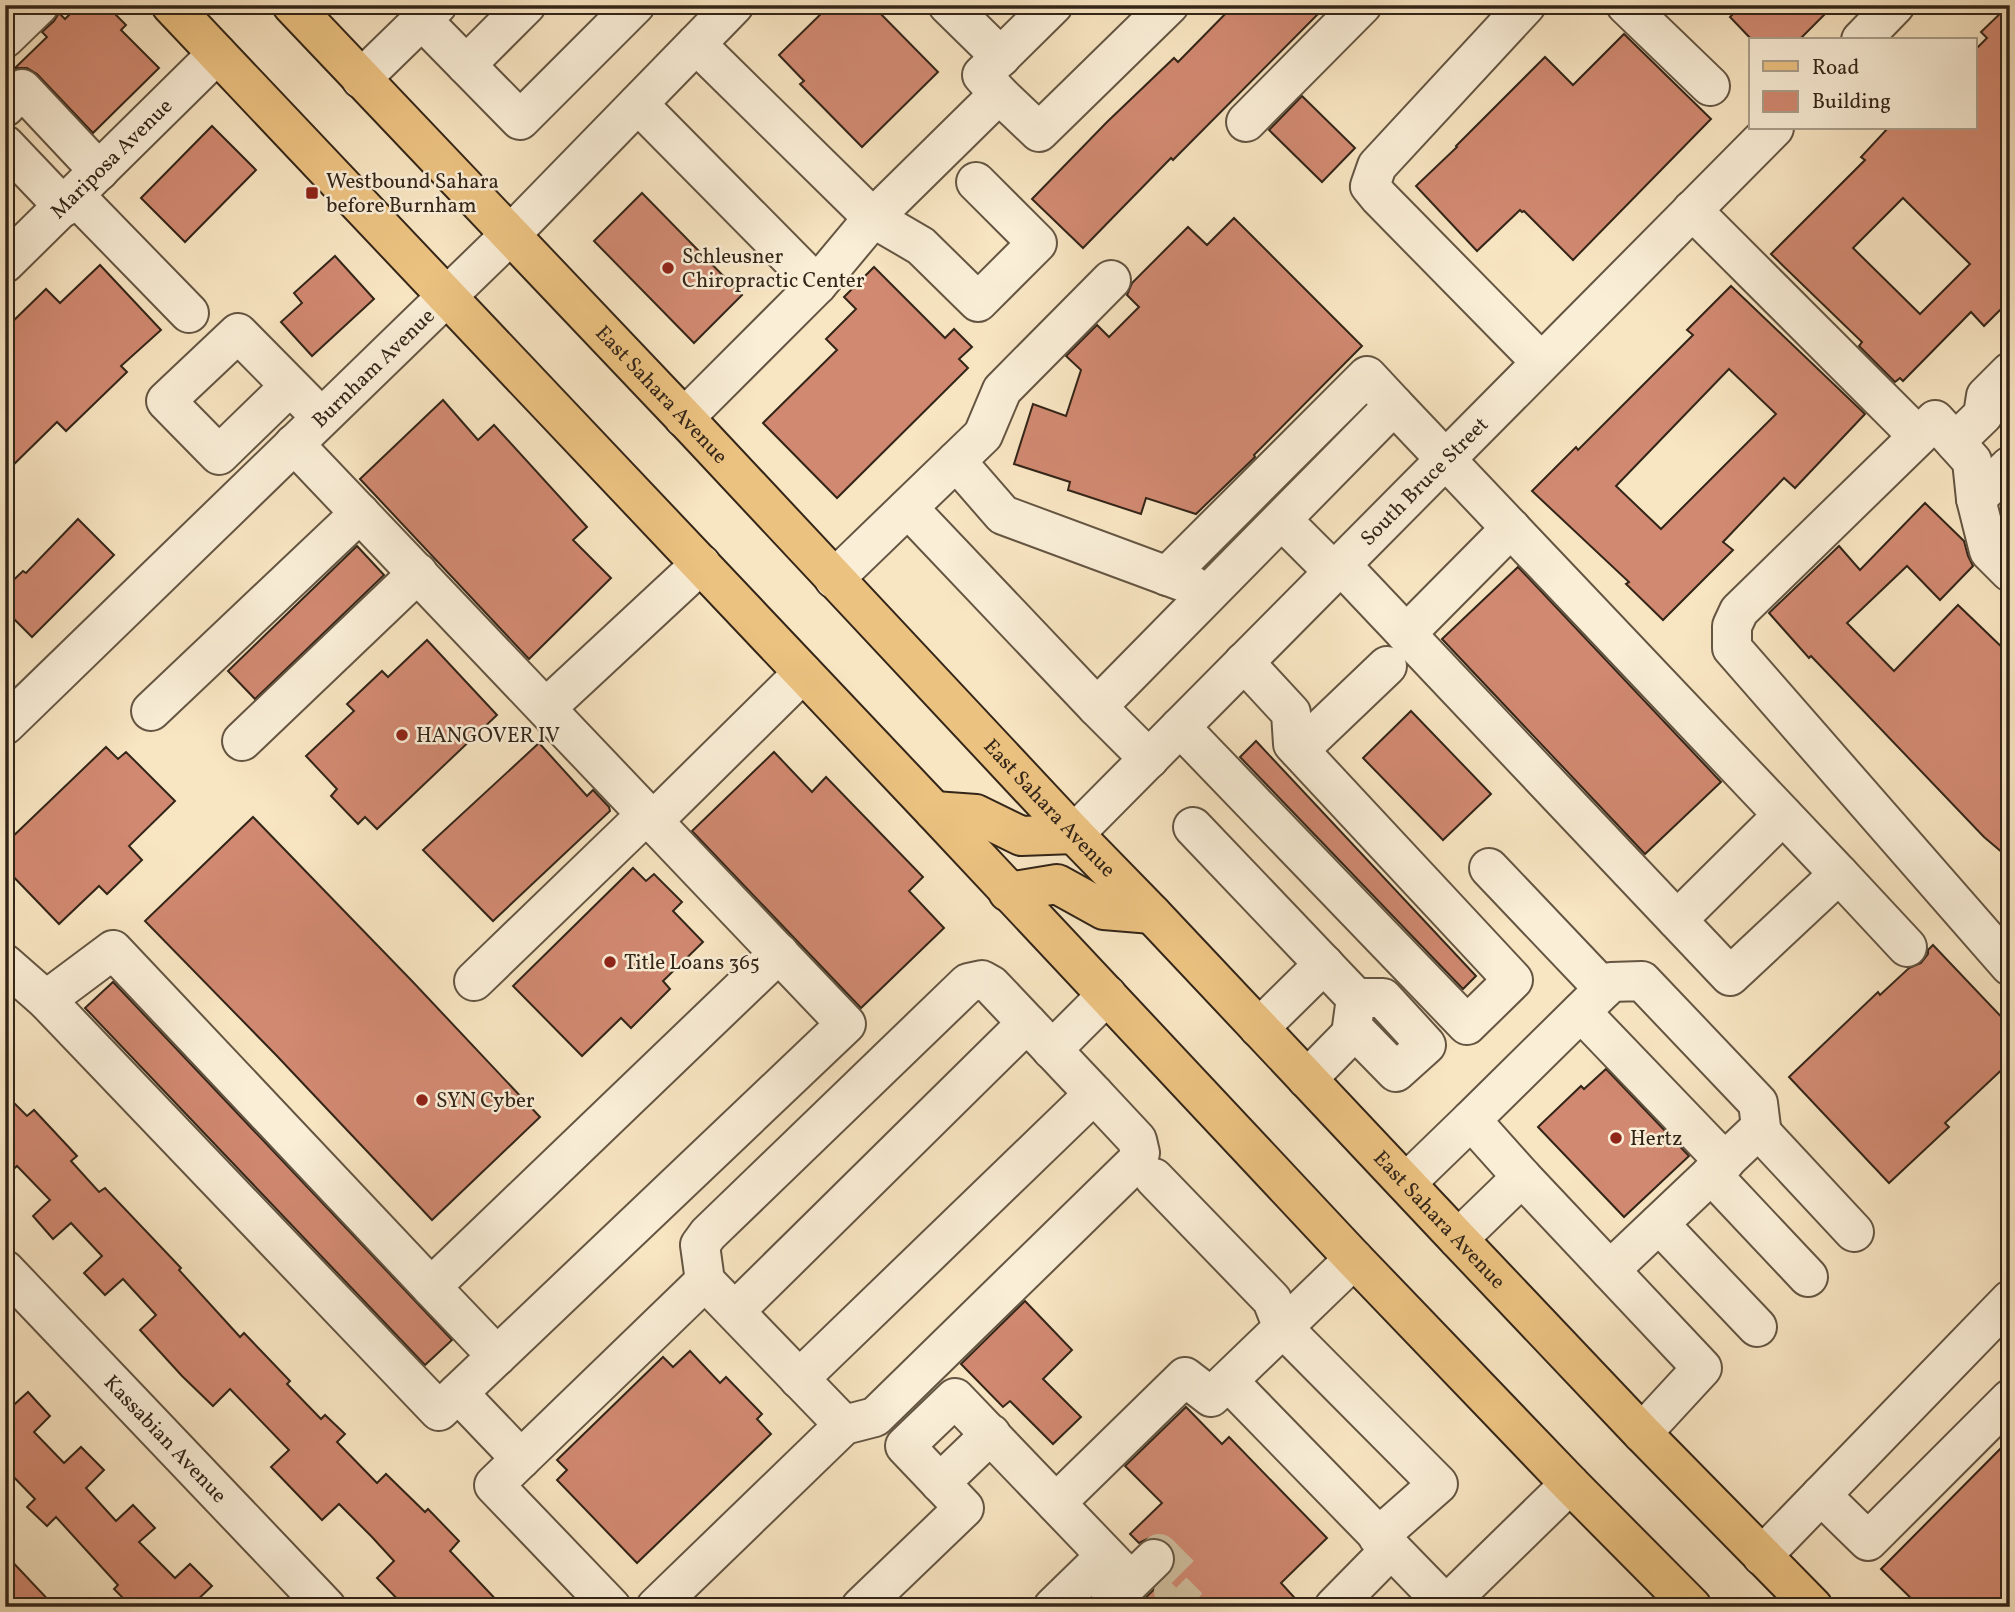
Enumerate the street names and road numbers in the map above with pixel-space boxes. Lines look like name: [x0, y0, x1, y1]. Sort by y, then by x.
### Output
street label: Mariposa Avenue: [45, 93, 180, 226]
street label: Burnham Avenue: [306, 302, 442, 435]
street label: East Sahara Avenue: [588, 320, 734, 471]
street label: South Bruce Street: [1354, 411, 1496, 553]
street label: East Sahara Avenue: [976, 733, 1122, 884]
street label: East Sahara Avenue: [1366, 1145, 1511, 1296]
street label: Kassabian Avenue: [97, 1369, 233, 1510]

